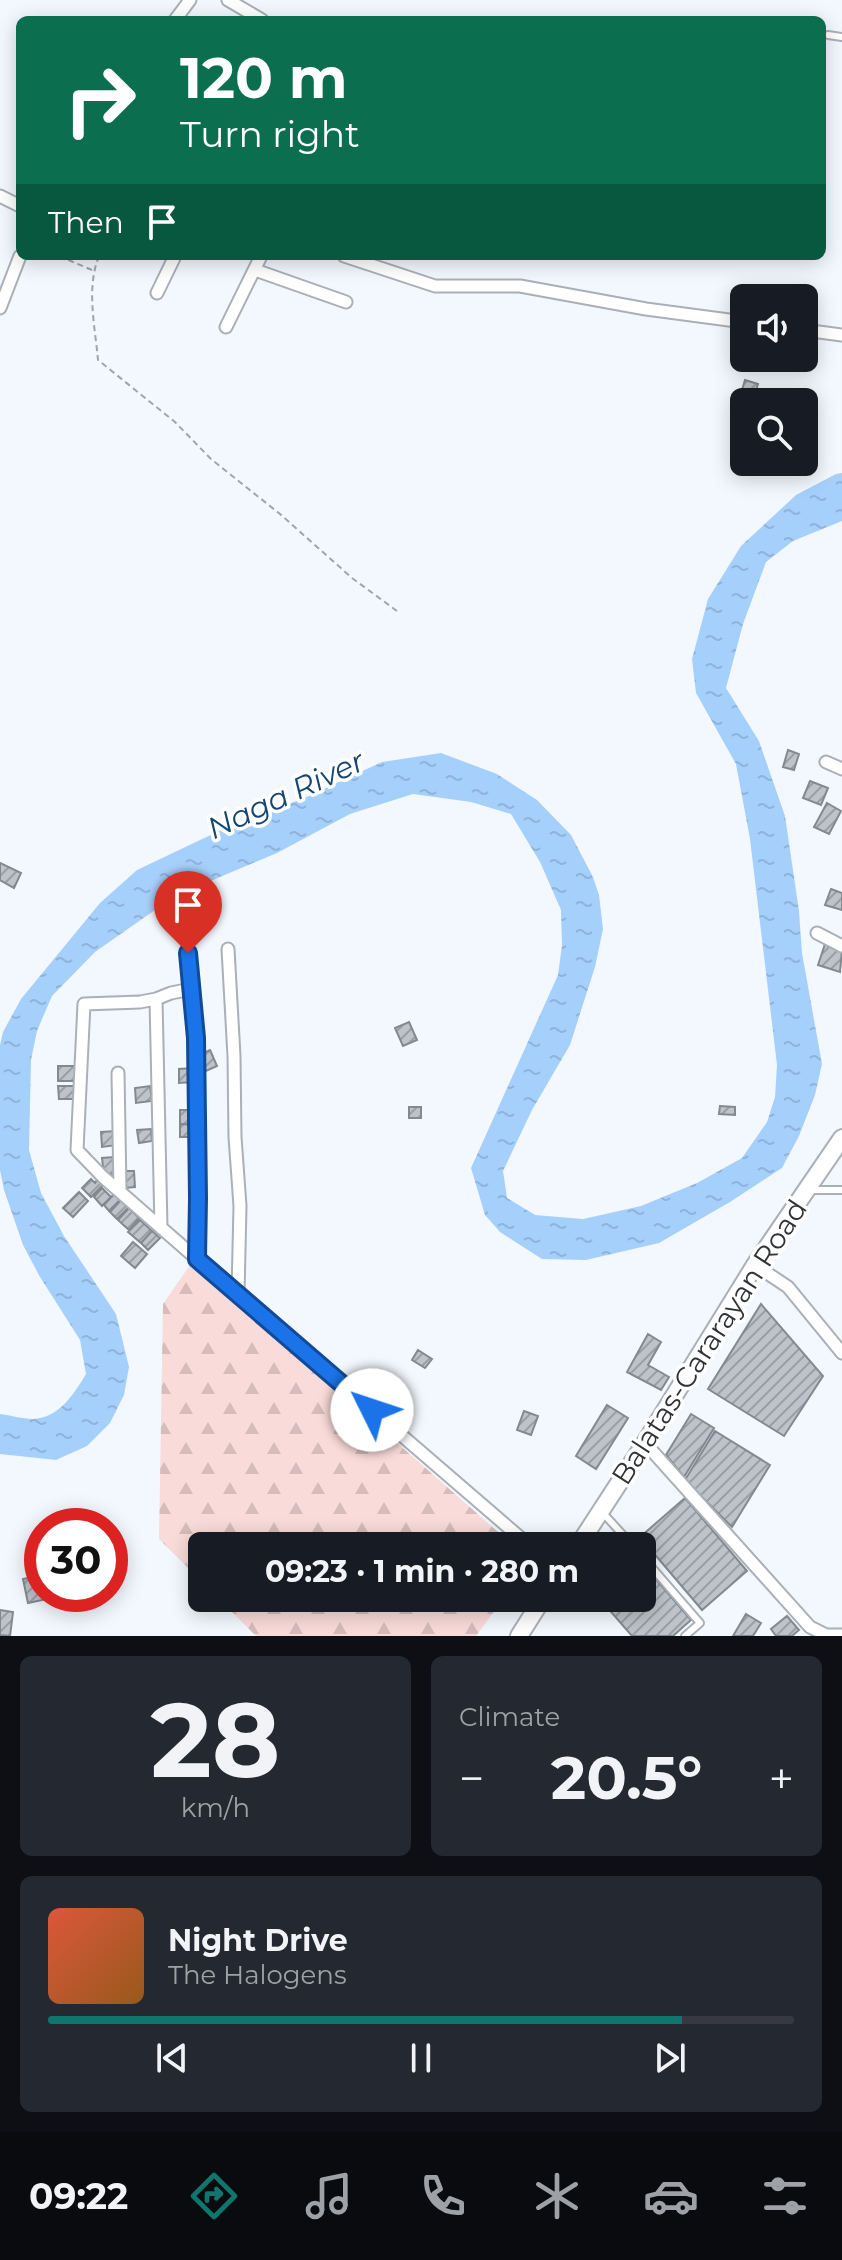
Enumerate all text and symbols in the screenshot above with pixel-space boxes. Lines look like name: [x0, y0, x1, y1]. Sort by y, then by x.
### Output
text: 120 m: [180, 44, 348, 112]
icon: right: [48, 48, 152, 152]
text: Turn right: [180, 112, 360, 156]
icon: arrive: [140, 200, 184, 244]
text: Then: [48, 204, 124, 241]
map controls: [730, 284, 818, 476]
button: sound: [730, 284, 818, 372]
button: search: [730, 388, 818, 476]
water label: Naga River: [201, 742, 371, 847]
pin: [154, 871, 222, 953]
icon: arrive: [166, 883, 210, 927]
street label: Balatas-Cararayan Road: [604, 1193, 814, 1491]
position arrow: [330, 1368, 414, 1452]
speed limit sign: 30: [24, 1508, 128, 1612]
text: 09:23 · 1 min · 280 m: [265, 1553, 579, 1590]
text: 28: [150, 1676, 281, 1803]
text: Climate: [459, 1701, 560, 1733]
text: 20.5°: [551, 1741, 702, 1814]
text: −: [459, 1751, 484, 1805]
text: +: [769, 1751, 794, 1805]
text: km/h: [181, 1792, 250, 1824]
text: Night Drive: [168, 1922, 348, 1959]
text: The Halogens: [168, 1959, 347, 1991]
icon: previous: [150, 2036, 194, 2080]
icon: pause: [399, 2036, 443, 2080]
icon: next: [648, 2036, 692, 2080]
icon: directions: [186, 2168, 242, 2224]
icon: music: [301, 2168, 357, 2224]
icon: phone: [415, 2168, 471, 2224]
icon: climate: [529, 2168, 585, 2224]
icon: car: [643, 2168, 699, 2224]
icon: filters: [757, 2168, 813, 2224]
text: 09:22: [29, 2174, 128, 2218]

